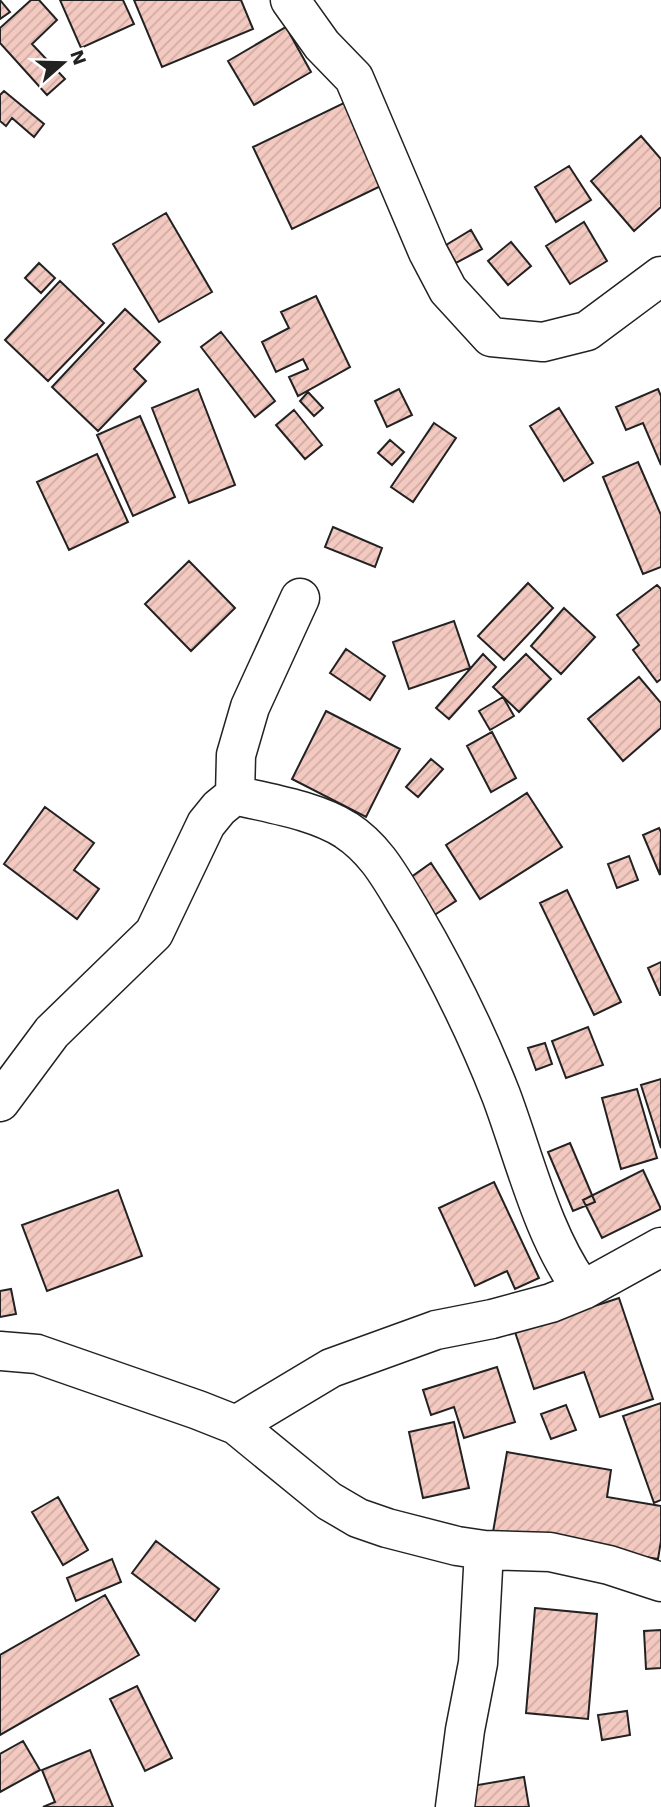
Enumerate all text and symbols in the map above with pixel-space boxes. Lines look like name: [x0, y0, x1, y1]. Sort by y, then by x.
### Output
north arrow: [28, 28, 98, 98]
text: N: [65, 47, 92, 68]

